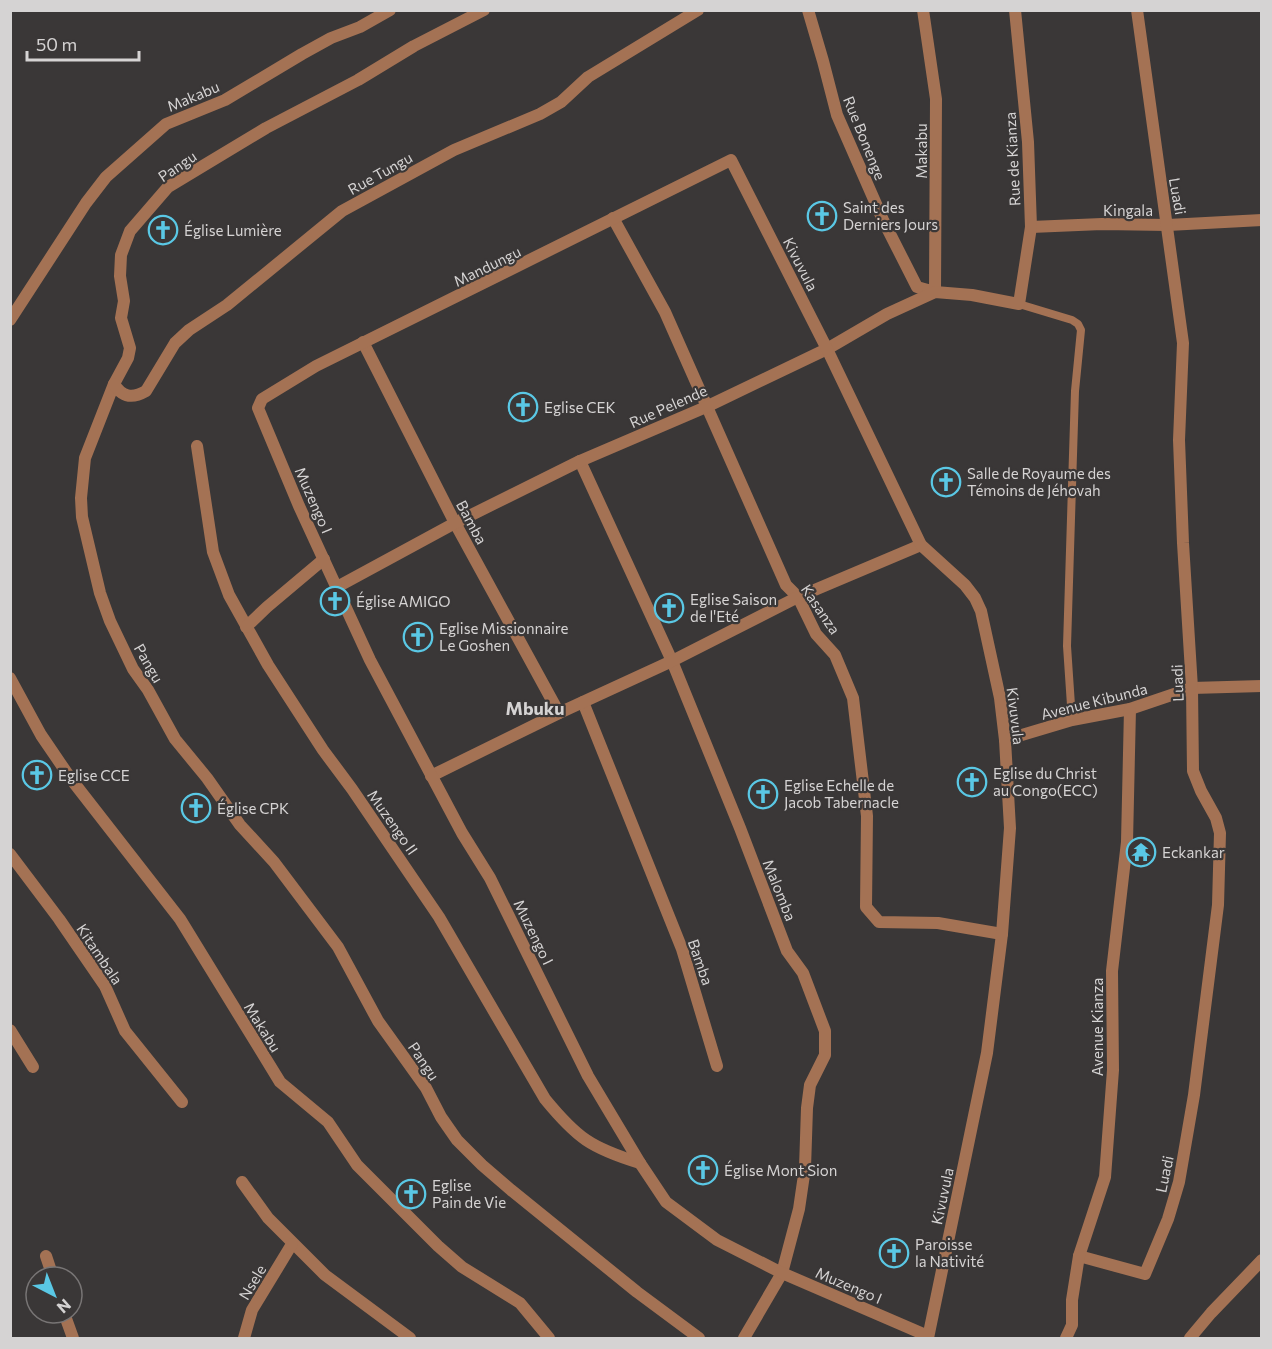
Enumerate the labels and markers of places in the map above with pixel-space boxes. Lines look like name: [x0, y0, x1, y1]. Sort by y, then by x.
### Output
place label: Saint des Derniers Jours: [843, 198, 938, 233]
church icon: Saint des Derniers Jours: [806, 200, 838, 232]
church icon: Église Lumière: [147, 214, 179, 246]
place label: Église Lumière: [184, 220, 282, 239]
church icon: Eglise CEK: [507, 391, 539, 423]
place label: Eglise CEK: [544, 398, 616, 416]
place label: Salle de Royaume des Témoins de Jéhovah: [967, 464, 1111, 499]
church icon: Salle de Royaume des Témoins de Jéhovah: [930, 466, 962, 498]
church icon: Église AMIGO: [319, 585, 351, 617]
place label: Eglise Saison de l'Eté: [690, 590, 777, 625]
place label: Église AMIGO: [356, 591, 450, 610]
church icon: Eglise Saison de l'Eté: [653, 592, 685, 624]
place label: Eglise Missionnaire Le Goshen: [439, 619, 569, 654]
church icon: Eglise Missionnaire Le Goshen: [402, 621, 434, 653]
church icon: Eglise CCE: [21, 759, 53, 791]
place label: Eglise du Christ au Congo(ECC): [993, 764, 1098, 799]
place label: Eglise CCE: [58, 766, 130, 784]
church icon: Eglise du Christ au Congo(ECC): [956, 766, 988, 798]
place label: Eglise Echelle de Jacob Tabernacle: [784, 776, 899, 811]
church icon: Eglise Echelle de Jacob Tabernacle: [747, 778, 779, 810]
church icon: Église CPK: [180, 792, 212, 824]
place label: Église CPK: [217, 798, 289, 817]
temple icon: Eckankar: [1125, 836, 1157, 868]
place label: Eckankar: [1162, 843, 1225, 861]
church icon: Église Mont Sion: [687, 1154, 719, 1186]
place label: Église Mont Sion: [724, 1160, 837, 1179]
place label: Eglise Pain de Vie: [432, 1176, 506, 1211]
church icon: Eglise Pain de Vie: [395, 1178, 427, 1210]
place label: Paroisse la Nativité: [915, 1235, 984, 1270]
church icon: Paroisse la Nativité: [878, 1237, 910, 1269]

